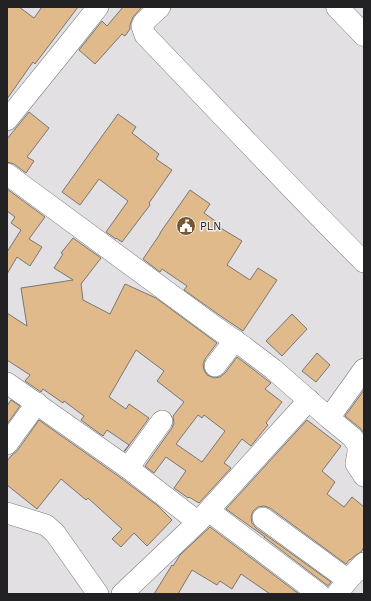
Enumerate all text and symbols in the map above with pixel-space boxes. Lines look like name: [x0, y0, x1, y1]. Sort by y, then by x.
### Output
public building icon: PLN: [175, 215, 197, 237]
place label: PLN: [200, 220, 221, 233]

